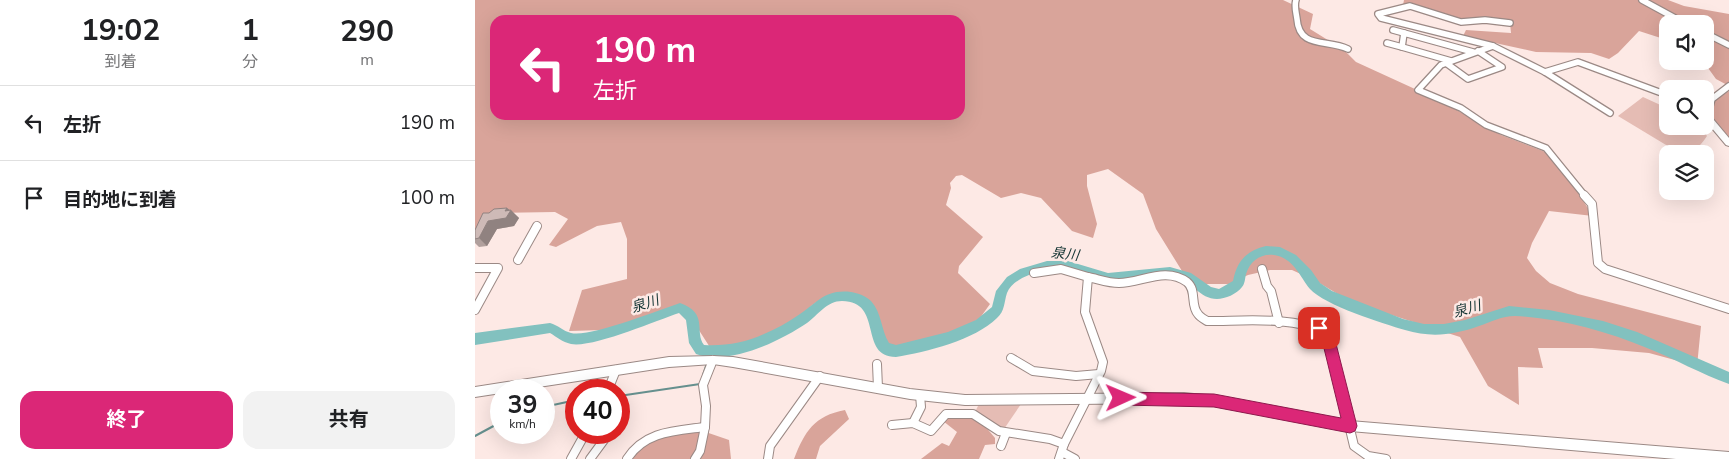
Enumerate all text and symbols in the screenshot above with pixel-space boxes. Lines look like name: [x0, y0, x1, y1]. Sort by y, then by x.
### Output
text: 19:02: [81, 10, 160, 51]
text: 1: [241, 10, 259, 51]
text: 290: [340, 11, 394, 52]
map controls: [1659, 15, 1714, 200]
button: sound: [1659, 15, 1714, 70]
text: 190 m: [593, 27, 696, 74]
icon: left: [510, 35, 575, 100]
text: m: [360, 49, 374, 71]
text: 到着: [105, 51, 137, 73]
text: 分: [242, 51, 258, 73]
text: 左折: [593, 76, 637, 106]
button: search: [1659, 80, 1714, 135]
icon: left: [20, 109, 48, 137]
text: 190 m: [400, 110, 455, 136]
text: 左折: [63, 112, 101, 138]
button: layers: [1659, 145, 1714, 200]
icon: arrive: [20, 184, 48, 212]
text: 100 m: [400, 185, 455, 211]
text: 目的地に到着: [63, 187, 177, 213]
water label: 泉川: [1050, 243, 1082, 265]
water label: 泉川: [629, 290, 663, 317]
water label: 泉川: [1451, 295, 1485, 322]
pin: [1298, 307, 1340, 349]
icon: arrive: [1305, 314, 1333, 342]
position arrow: [1094, 371, 1146, 423]
speed limit sign: 40: [565, 379, 630, 444]
text: 39: [507, 388, 538, 422]
button: 終了: [20, 391, 233, 449]
button: 共有: [243, 391, 455, 449]
text: km/h: [509, 416, 536, 432]

